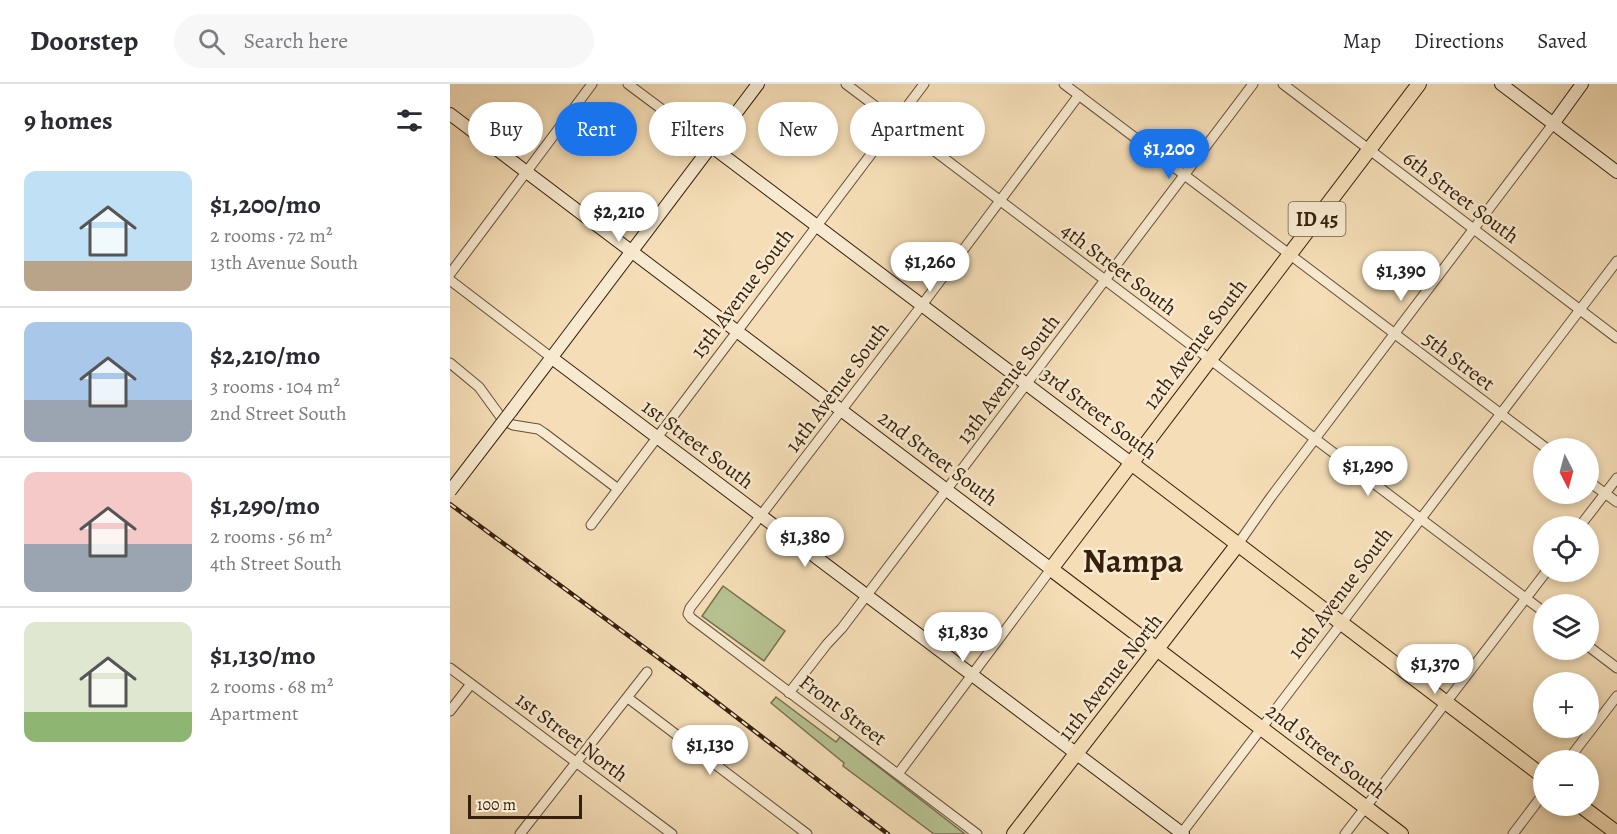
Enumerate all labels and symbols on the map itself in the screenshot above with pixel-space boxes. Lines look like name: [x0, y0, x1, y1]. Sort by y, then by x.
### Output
pin: $1,200: [1120, 129, 1218, 180]
street label: 6th Street South: [1397, 144, 1525, 250]
pin: $2,210: [570, 192, 668, 243]
road number: ID 45: [1288, 202, 1346, 236]
street label: 4th Street South: [1055, 216, 1183, 322]
street label: 15th Avenue South: [684, 222, 800, 364]
pin: $1,260: [881, 242, 979, 293]
pin: $1,390: [1352, 251, 1450, 302]
street label: 12th Avenue South: [1137, 273, 1253, 415]
street label: 13th Avenue South: [950, 308, 1066, 450]
street label: 14th Avenue South: [779, 316, 895, 458]
street label: 5th Street: [1417, 325, 1501, 397]
street label: 3rd Street South: [1035, 360, 1163, 466]
street label: 1st Street South: [636, 393, 760, 495]
street label: 2nd Street South: [872, 404, 1004, 512]
north arrow: [1533, 438, 1599, 504]
pin: $1,290: [1319, 446, 1417, 497]
pin: $1,380: [756, 517, 854, 568]
street label: 10th Avenue South: [1281, 521, 1399, 665]
district label: Nampa: [1083, 538, 1183, 583]
street label: 11th Avenue North: [1051, 607, 1169, 747]
pin: $1,830: [914, 612, 1012, 663]
pin: $1,370: [1386, 644, 1484, 695]
street label: Front Street: [794, 668, 893, 752]
street label: 1st Street North: [510, 686, 634, 788]
street label: 2nd Street South: [1260, 697, 1392, 805]
pin: $1,130: [661, 725, 759, 776]
scale bar: [468, 792, 582, 820]

